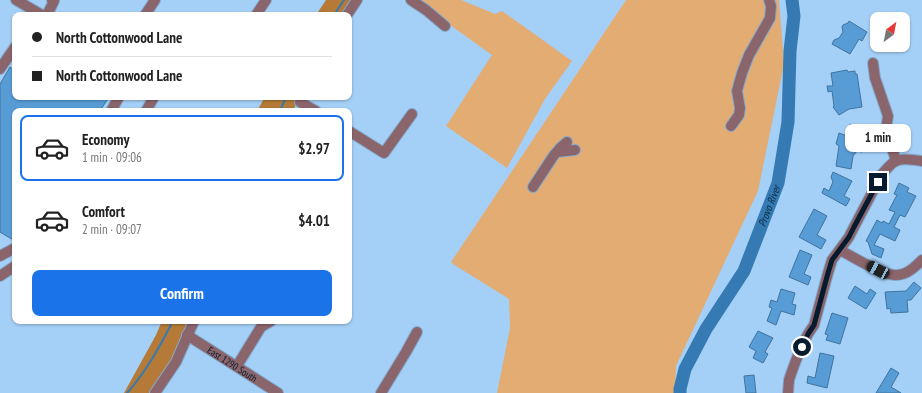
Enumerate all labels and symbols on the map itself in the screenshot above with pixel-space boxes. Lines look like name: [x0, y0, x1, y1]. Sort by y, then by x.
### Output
north arrow: [870, 12, 910, 52]
callout: 1 min: [845, 124, 911, 152]
route end: [869, 173, 887, 191]
water label: Provo River: [755, 181, 784, 229]
car: [865, 259, 891, 281]
route start: [793, 338, 811, 356]
street label: East 1290 South: [205, 344, 260, 385]

